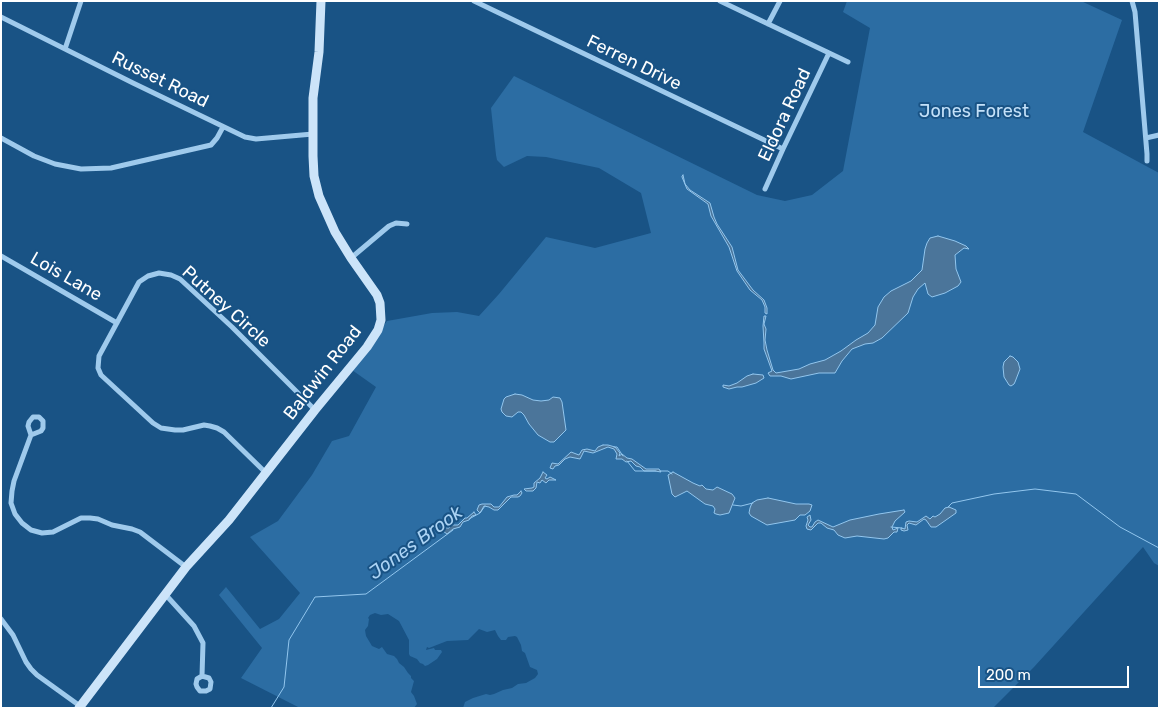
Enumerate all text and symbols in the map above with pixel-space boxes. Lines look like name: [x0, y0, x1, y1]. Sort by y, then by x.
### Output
street label: Ferren Drive: [583, 31, 685, 95]
street label: Russet Road: [108, 47, 212, 113]
street label: Eldora Road: [754, 65, 816, 165]
park label: Jones Forest: [919, 101, 1029, 123]
street label: Lois Lane: [26, 248, 106, 306]
street label: Putney Circle: [177, 262, 275, 352]
street label: Baldwin Road: [279, 322, 367, 424]
water label: Jones Brook: [364, 501, 468, 585]
scale bar: [980, 656, 1131, 688]
text: 200 m: [986, 666, 1031, 684]

